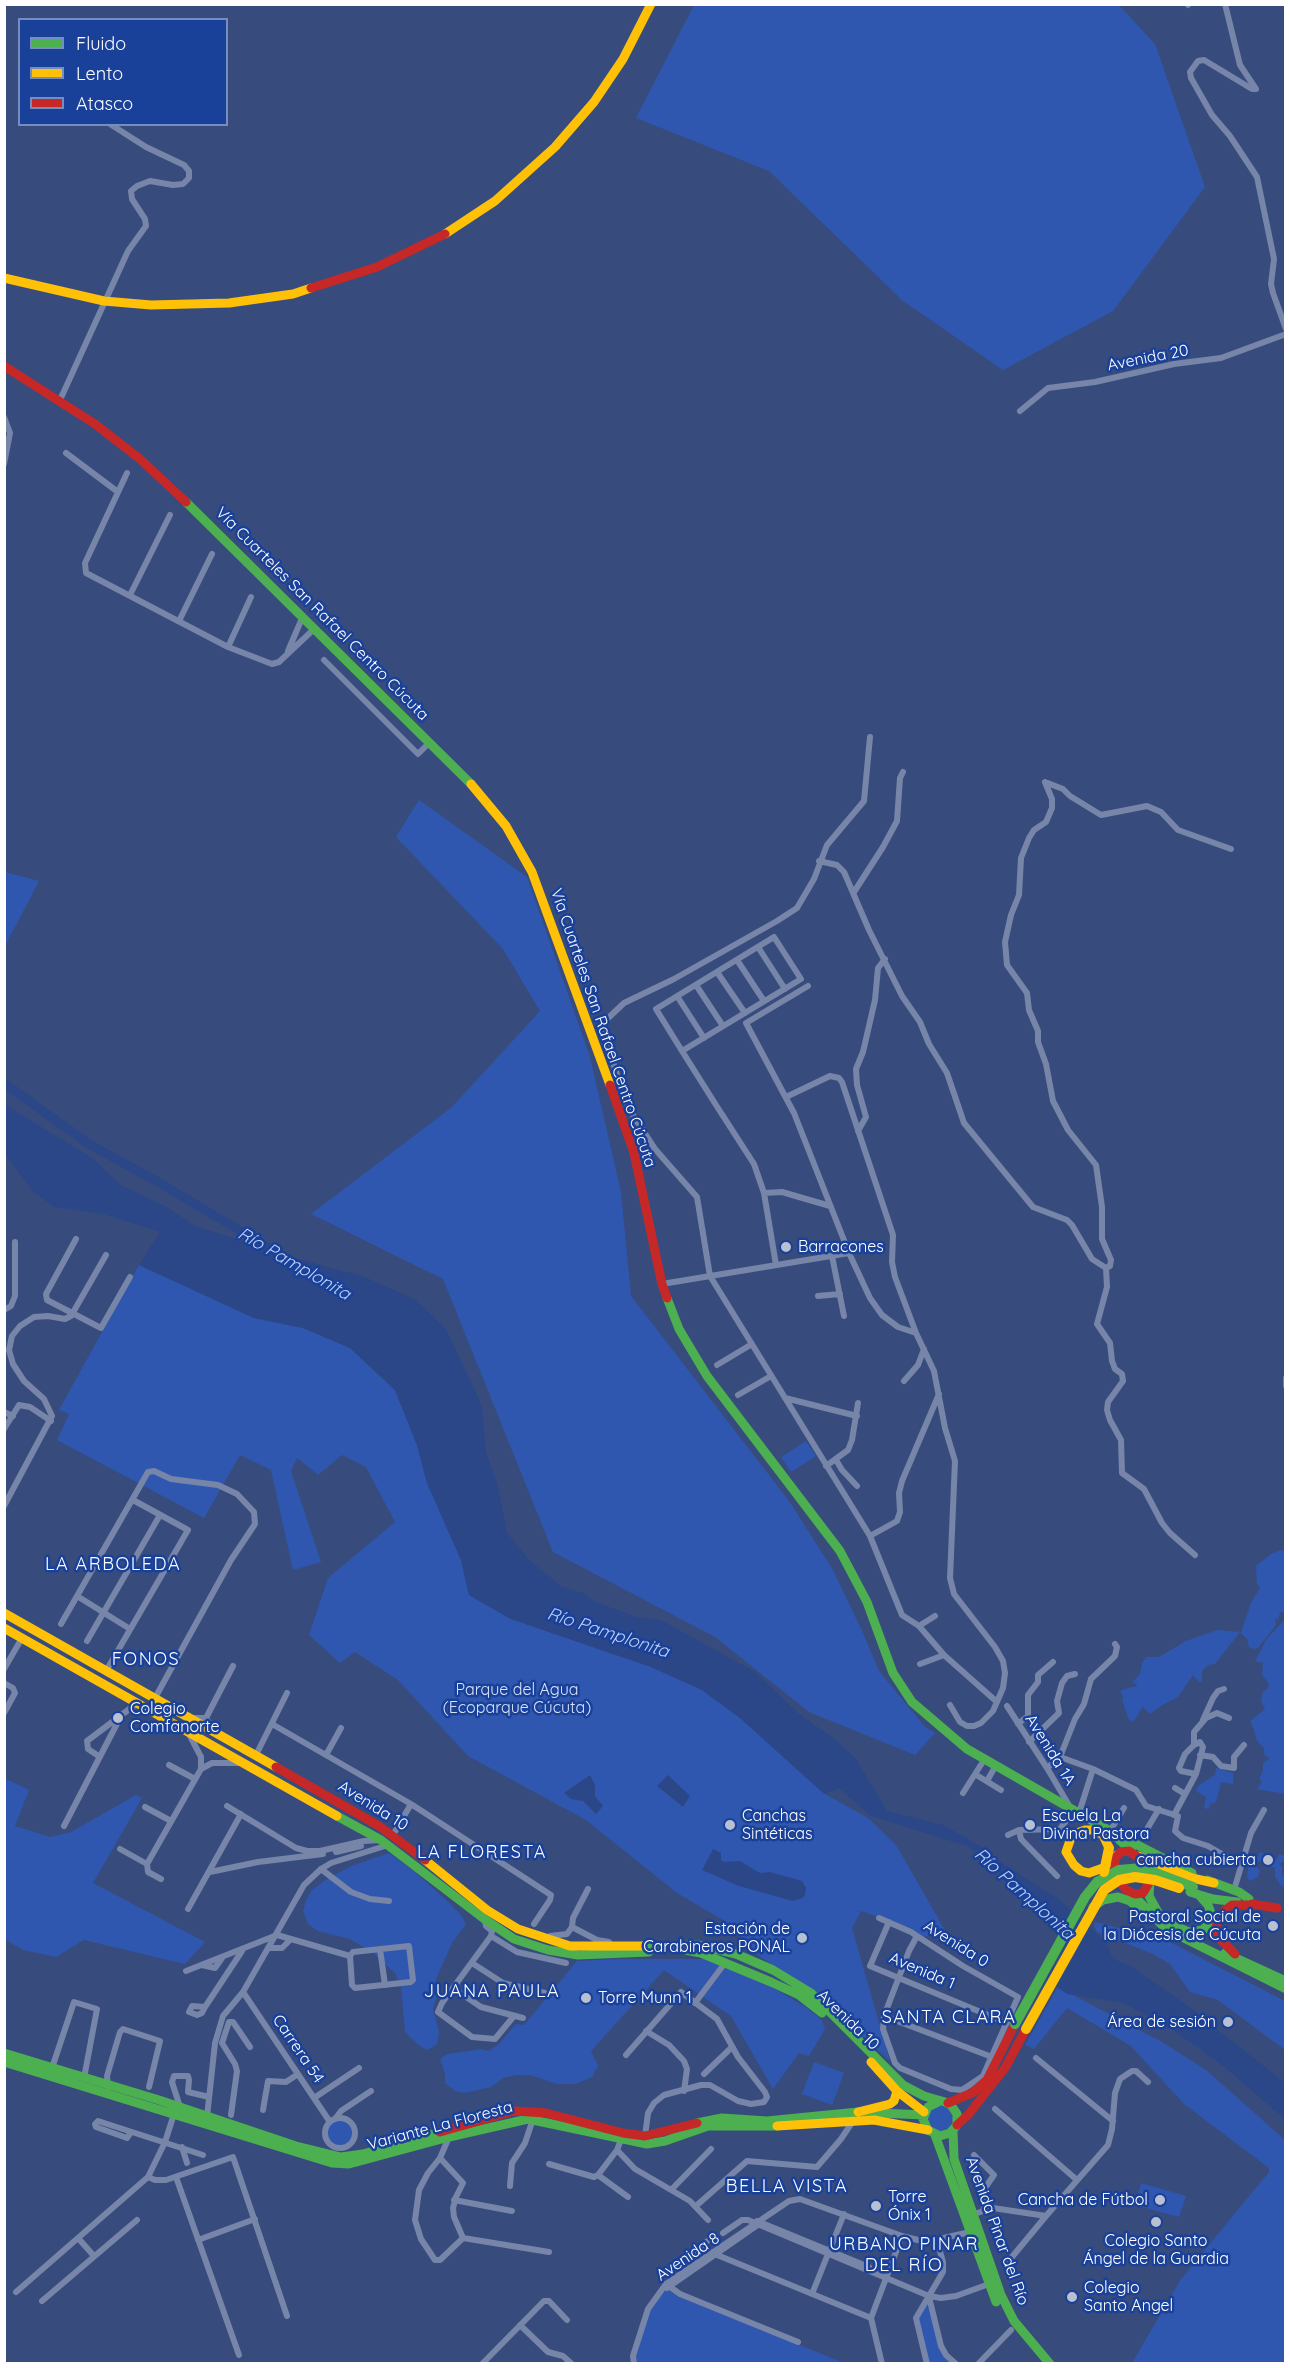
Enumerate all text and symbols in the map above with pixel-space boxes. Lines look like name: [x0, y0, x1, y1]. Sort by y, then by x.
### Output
legend: [18, 18, 228, 126]
text: Fluido: [76, 32, 126, 55]
text: Lento: [76, 62, 123, 85]
text: Atasco: [76, 92, 133, 115]
street label: Avenida 20: [1106, 341, 1190, 375]
street label: Vía Cuarteles San Rafael Centro Cúcuta: [211, 503, 433, 725]
street label: Vía Cuarteles San Rafael Centro Cúcuta: [546, 886, 660, 1170]
water label: Río Pamplonita: [234, 1223, 354, 1305]
place label: Barracones: [798, 1237, 884, 1257]
marker: Barracones: [779, 1240, 793, 1254]
district label: LA ARBOLEDA: [45, 1554, 181, 1576]
water label: Río Pamplonita: [544, 1603, 672, 1663]
district label: FONOS: [112, 1649, 180, 1671]
park label: Parque del Agua (Ecoparque Cúcuta): [443, 1680, 591, 1718]
place label: Colegio Comfanorte: [130, 1699, 220, 1737]
marker: Colegio Comfanorte: [111, 1711, 125, 1725]
street label: Avenida 1A: [1021, 1711, 1079, 1789]
street label: Avenida 10: [334, 1777, 412, 1835]
place label: Canchas Sintéticas: [742, 1806, 812, 1844]
place label: Escuela La Divina Pastora: [1042, 1806, 1149, 1844]
marker: Canchas Sintéticas: [723, 1818, 737, 1832]
marker: Escuela La Divina Pastora: [1023, 1818, 1037, 1832]
district label: LA FLORESTA: [417, 1842, 547, 1864]
water label: Río Pamplonita: [970, 1844, 1078, 1944]
place label: cancha cubierta: [1136, 1850, 1256, 1870]
marker: cancha cubierta: [1261, 1853, 1275, 1867]
place label: Pastoral Social de la Diócesis de Cúcuta: [1103, 1907, 1261, 1945]
street label: Avenida 0: [920, 1916, 992, 1972]
place label: Estación de Carabineros PONAL: [643, 1919, 790, 1957]
marker: Pastoral Social de la Diócesis de Cúcuta: [1266, 1919, 1280, 1933]
marker: Estación de Carabineros PONAL: [795, 1931, 809, 1945]
street label: Avenida 1: [886, 1949, 958, 1993]
district label: JUANA PAULA: [424, 1981, 560, 2003]
street label: Avenida 10: [813, 1986, 883, 2054]
place label: Torre Munn 1: [598, 1988, 692, 2008]
marker: Torre Munn 1: [579, 1991, 593, 2005]
district label: SANTA CLARA: [882, 2007, 1016, 2029]
street label: Carrera 54: [268, 2011, 328, 2087]
place label: Área de sesión: [1107, 2012, 1216, 2032]
marker: Área de sesión: [1221, 2015, 1235, 2029]
street label: Variante La Floresta: [365, 2097, 515, 2155]
street label: Avenida Pinar del Río: [961, 2154, 1033, 2308]
district label: BELLA VISTA: [726, 2176, 848, 2198]
place label: Torre Ónix 1: [888, 2187, 931, 2225]
place label: Cancha de Fútbol: [1018, 2190, 1148, 2210]
marker: Cancha de Fútbol: [1153, 2193, 1167, 2207]
marker: Torre Ónix 1: [869, 2199, 883, 2213]
marker: Colegio Santo Ángel de la Guardia: [1149, 2215, 1163, 2229]
street label: Avenida 8: [653, 2229, 723, 2285]
place label: Colegio Santo Ángel de la Guardia: [1083, 2231, 1229, 2269]
district label: URBANO PINAR DEL RÍO: [829, 2234, 979, 2276]
place label: Colegio Santo Angel: [1084, 2278, 1173, 2316]
marker: Colegio Santo Angel: [1065, 2290, 1079, 2304]

